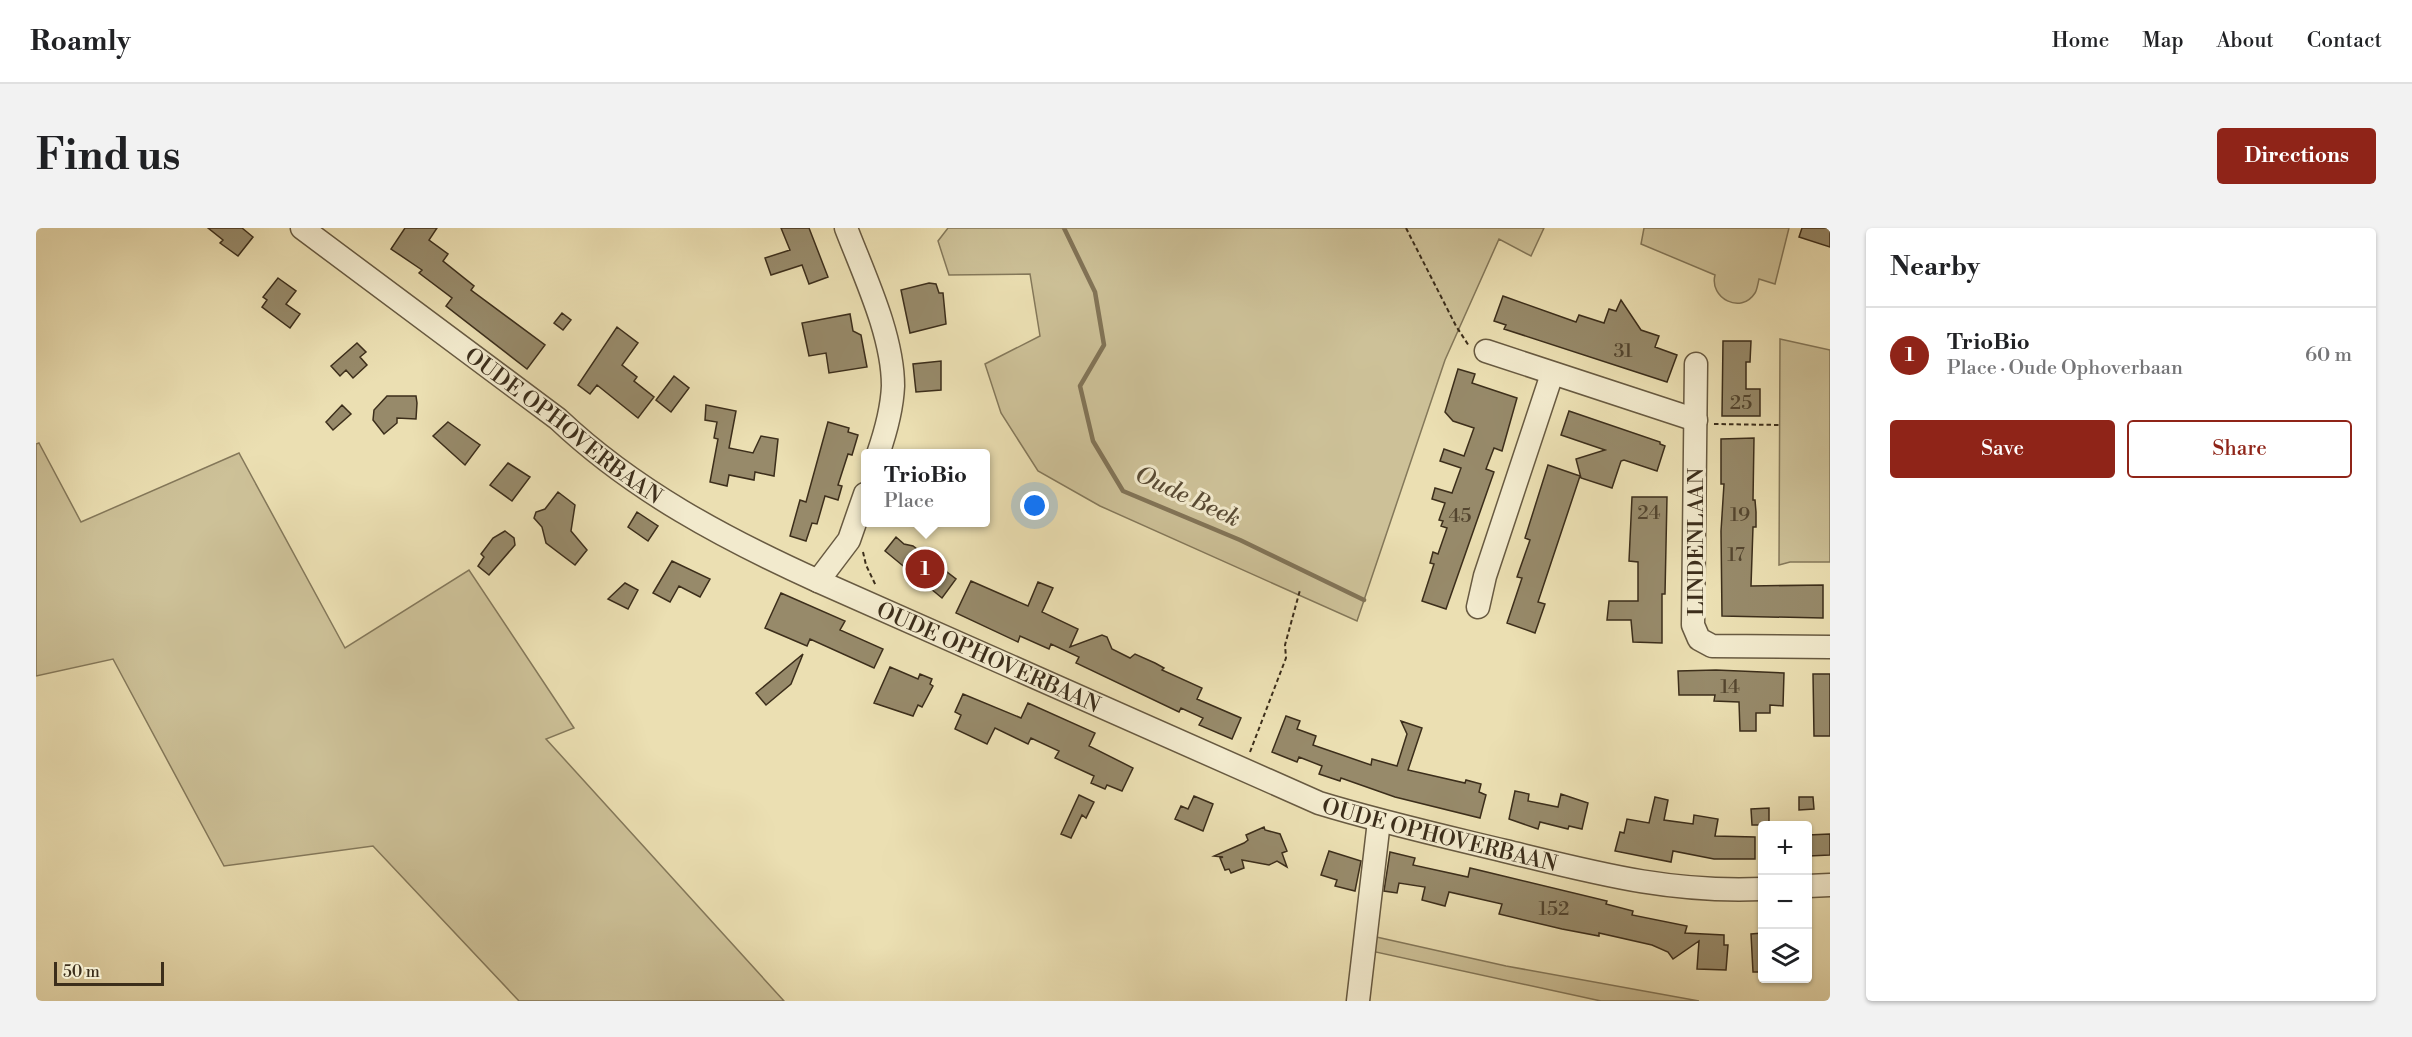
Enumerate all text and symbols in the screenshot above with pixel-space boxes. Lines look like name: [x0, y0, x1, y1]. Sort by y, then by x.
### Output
text: Roamly: [30, 24, 131, 59]
text: Home: [2052, 28, 2109, 54]
text: Map: [2142, 28, 2184, 54]
text: About: [2217, 28, 2274, 54]
text: Contact: [2307, 28, 2382, 54]
button: Directions: [2217, 128, 2376, 184]
text: Find us: [36, 130, 180, 183]
text: Nearby: [1890, 251, 1980, 283]
text: TrioBio: [1947, 329, 2030, 356]
house number: 31: [1613, 339, 1633, 364]
street label: OUDE OPHOVERBAAN: [459, 342, 667, 511]
text: 1: [1905, 343, 1914, 368]
text: 60 m: [2305, 343, 2352, 368]
text: Place · Oude Ophoverbaan: [1947, 356, 2183, 381]
house number: 25: [1730, 391, 1752, 416]
button: Save: [1890, 420, 2115, 478]
button: Share: [2127, 420, 2352, 478]
popup: [861, 449, 990, 527]
water label: Oude Beek: [1130, 459, 1245, 534]
text: TrioBio: [884, 462, 967, 489]
street label: LINDENLAAN: [1683, 467, 1710, 616]
text: Place: [884, 489, 934, 514]
your location: [1020, 491, 1049, 520]
house number: 24: [1637, 501, 1661, 526]
house number: 19: [1730, 503, 1750, 528]
house number: 45: [1449, 504, 1471, 529]
house number: 17: [1727, 543, 1745, 568]
pin: 1: [906, 546, 944, 592]
street label: OUDE OPHOVERBAAN: [872, 597, 1105, 720]
house number: 14: [1720, 675, 1740, 700]
street label: OUDE OPHOVERBAAN: [1319, 793, 1561, 878]
map controls: [1758, 821, 1812, 983]
button: +: [1758, 821, 1812, 875]
button: −: [1758, 875, 1812, 929]
house number: 152: [1538, 897, 1570, 922]
button: layers: [1758, 929, 1812, 983]
scale bar: [54, 959, 164, 986]
text: 50 m: [63, 962, 100, 982]

